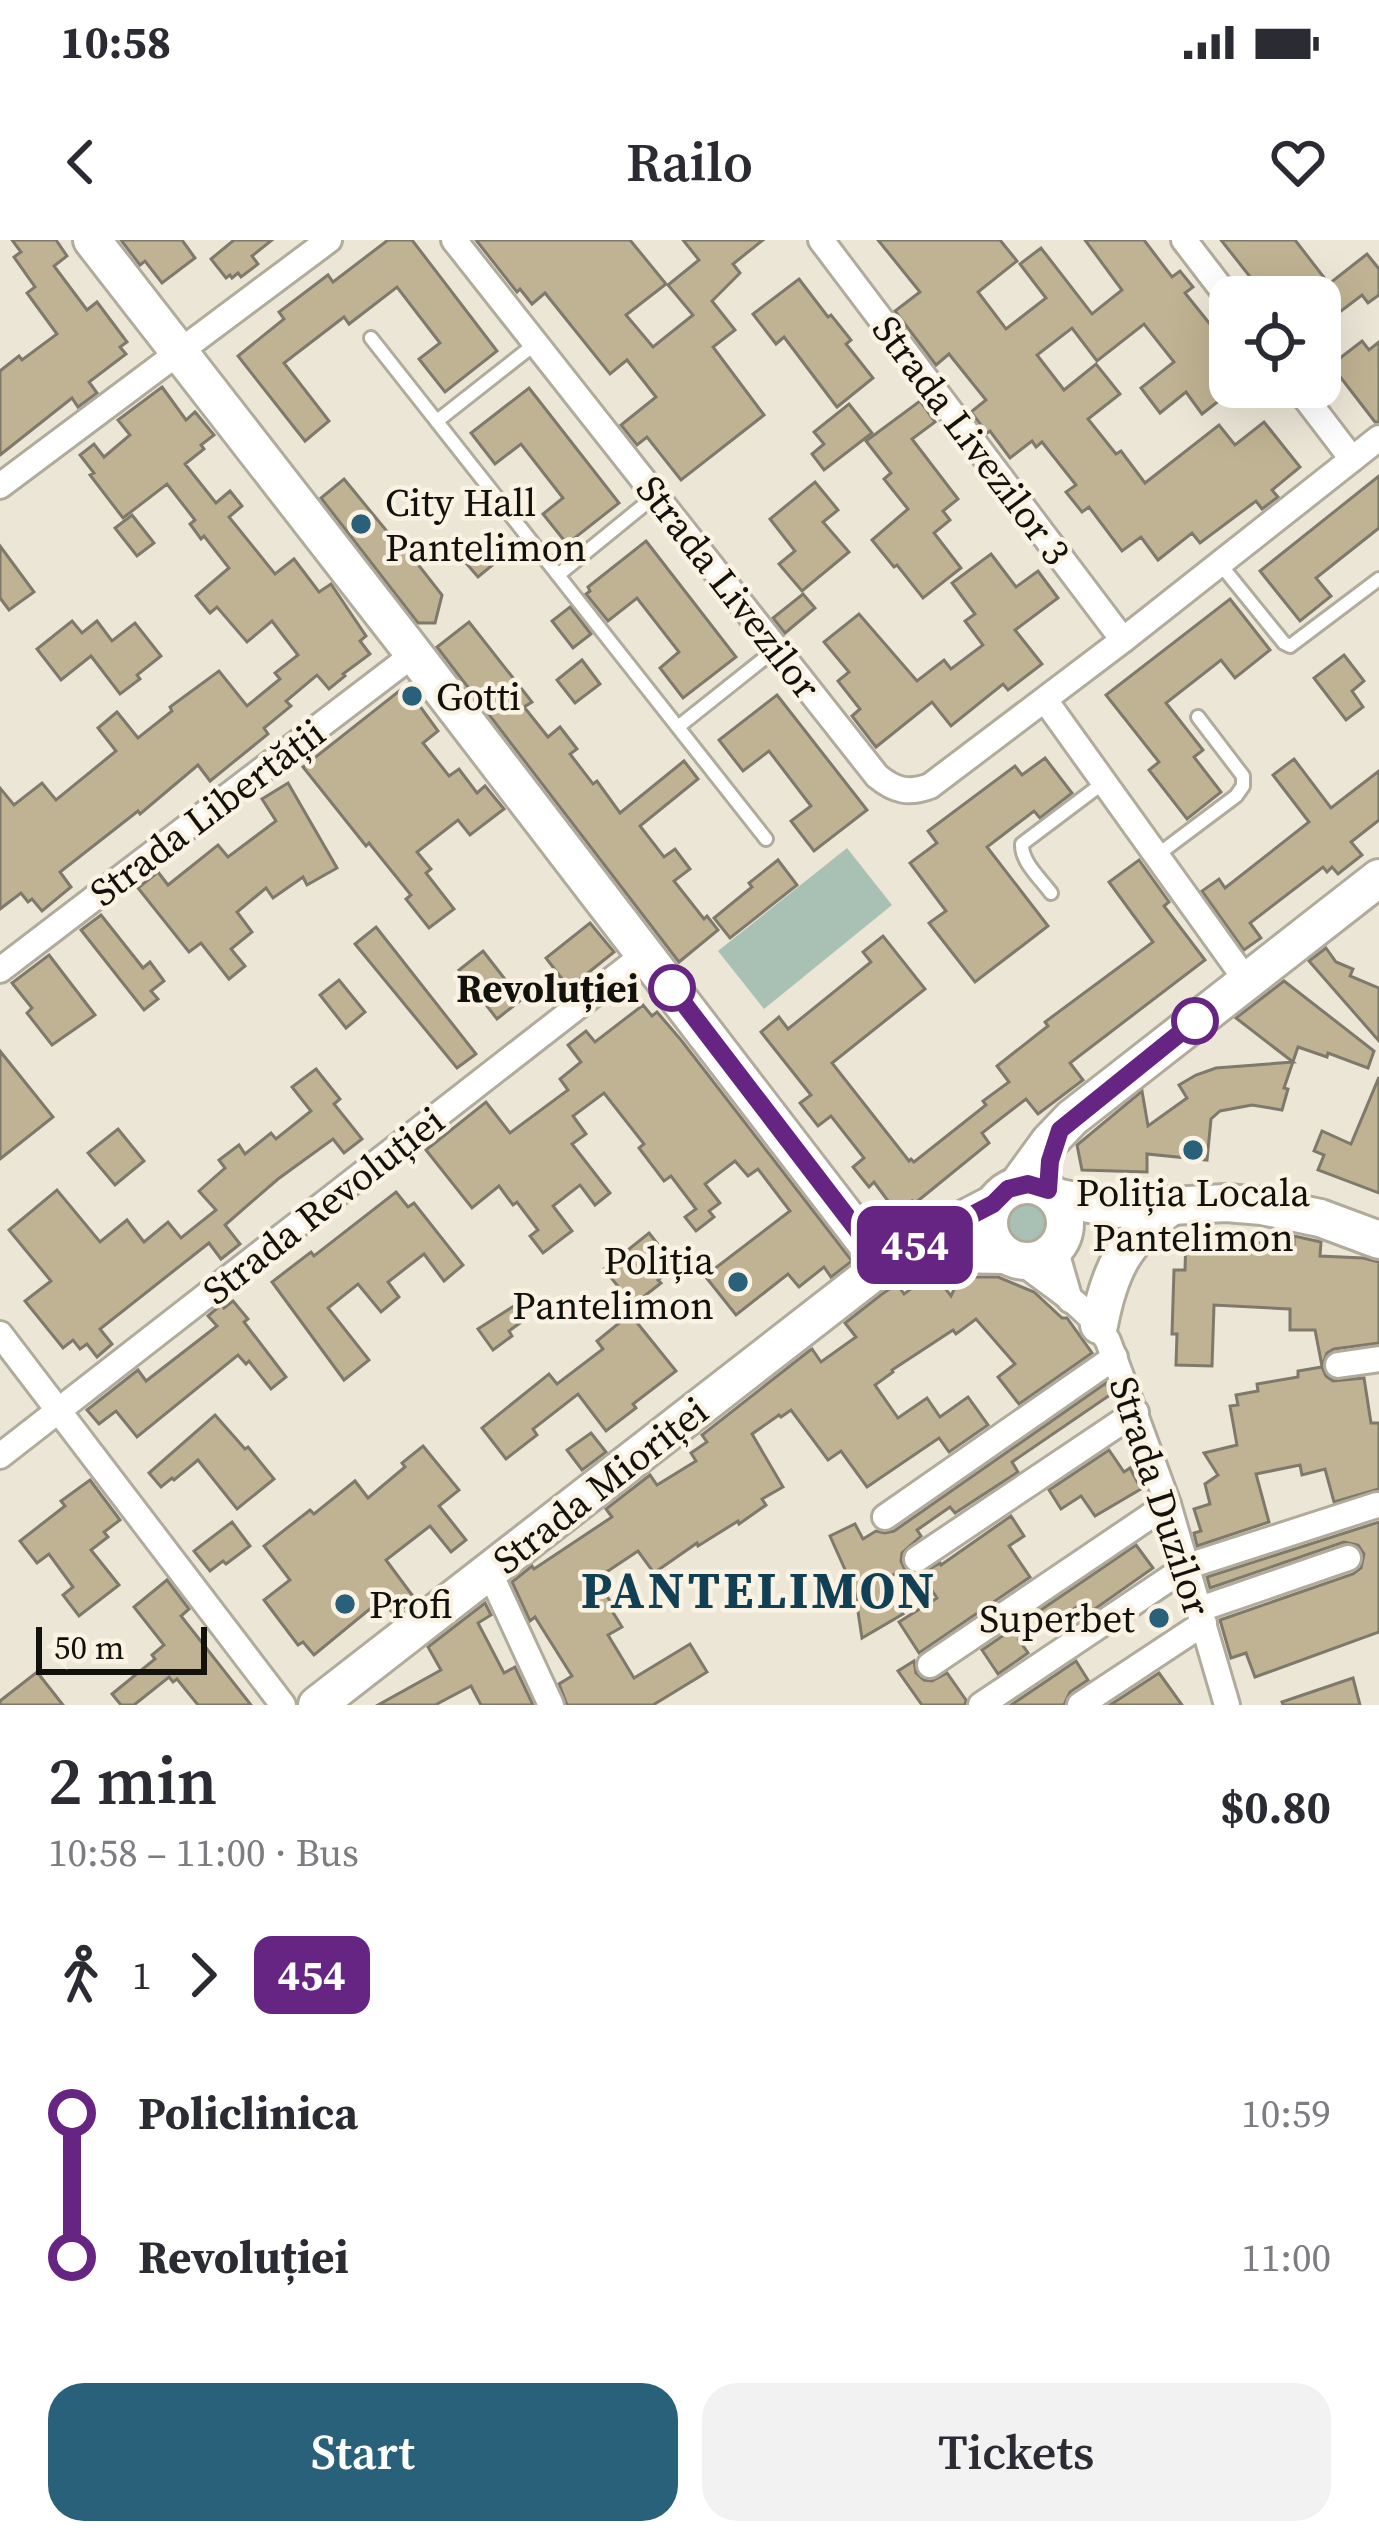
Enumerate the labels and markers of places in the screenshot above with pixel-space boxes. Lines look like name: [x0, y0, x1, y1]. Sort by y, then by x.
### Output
place label: City Hall Pantelimon: [385, 476, 587, 574]
marker: City Hall Pantelimon: [348, 511, 374, 537]
place label: Gotti: [436, 670, 521, 723]
marker: Gotti: [399, 683, 425, 709]
place label: Revoluției: [456, 962, 639, 1015]
marker: Revoluției: [650, 966, 694, 1010]
unlabelled marker: [1173, 999, 1217, 1043]
marker: Poliția Locala Pantelimon: [1180, 1137, 1206, 1163]
place label: Poliția Locala Pantelimon: [1076, 1166, 1310, 1264]
place label: Poliția Pantelimon: [512, 1234, 714, 1332]
marker: Poliția Pantelimon: [725, 1269, 751, 1295]
place label: Profi: [369, 1578, 453, 1631]
marker: Profi: [332, 1591, 358, 1617]
place label: Superbet: [979, 1592, 1135, 1645]
marker: Superbet: [1146, 1605, 1172, 1631]

